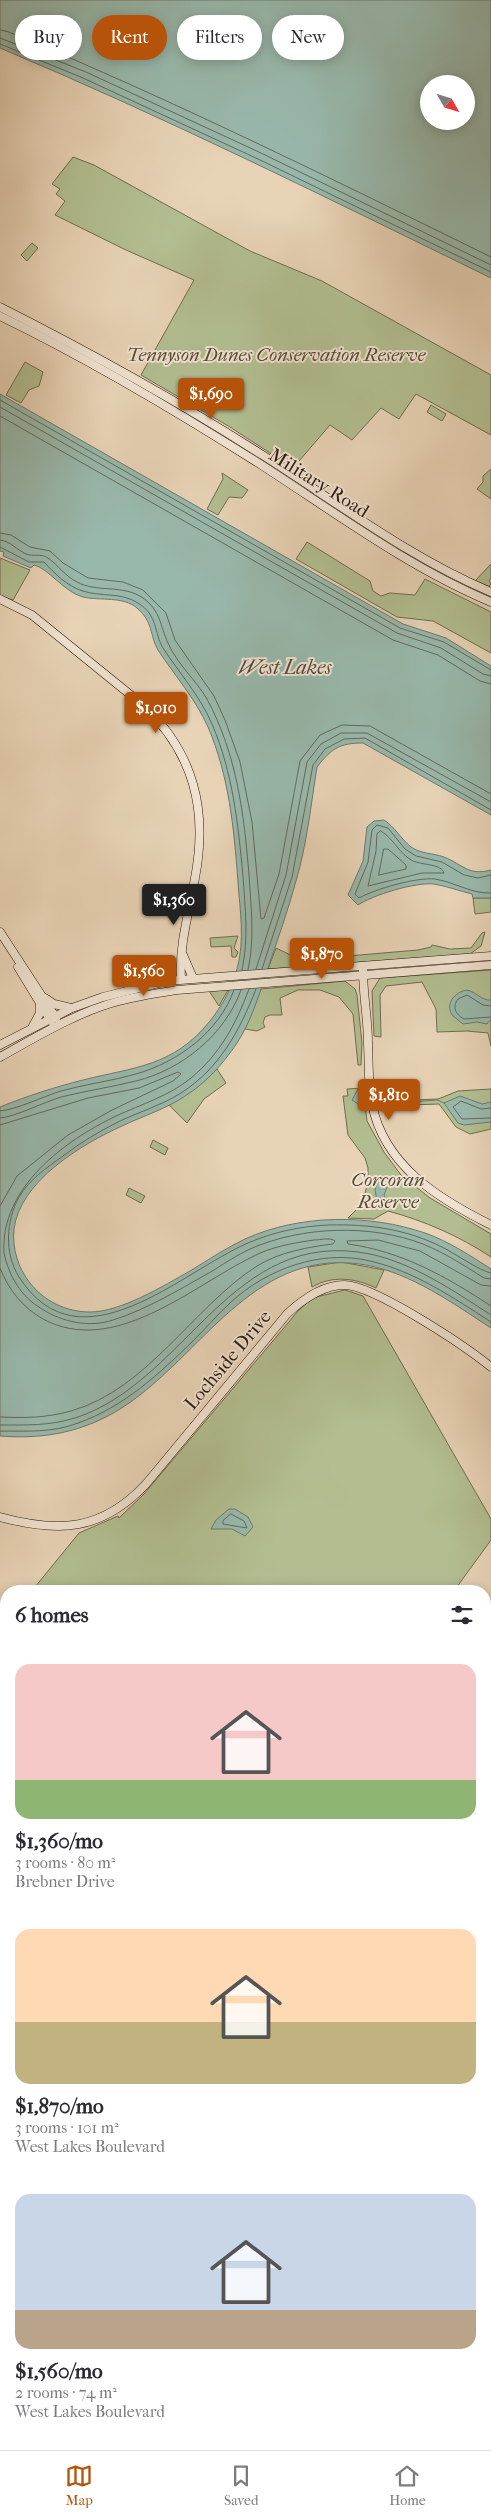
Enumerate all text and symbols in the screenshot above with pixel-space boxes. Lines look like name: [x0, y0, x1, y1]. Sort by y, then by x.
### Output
chip: Buy: [15, 15, 82, 60]
chip: Rent: [92, 15, 167, 60]
chip: Filters: [177, 15, 262, 60]
chip: New: [272, 15, 344, 60]
north arrow: [420, 75, 475, 130]
map controls: [420, 75, 475, 130]
park label: Tennyson Dunes Conservation Reserve: [127, 344, 427, 366]
pin: $1,690: [170, 378, 252, 420]
text: $1,690: [189, 384, 233, 403]
street label: Military Road: [265, 443, 374, 523]
water label: West Lakes: [239, 656, 332, 679]
pin: $1,010: [115, 692, 197, 734]
text: $1,010: [135, 698, 177, 717]
pin: $1,360: [133, 884, 215, 926]
text: $1,360: [153, 890, 195, 909]
pin: $1,870: [281, 938, 363, 980]
text: $1,870: [301, 944, 343, 963]
pin: $1,560: [103, 954, 185, 997]
text: $1,560: [123, 961, 165, 980]
pin: $1,810: [348, 1078, 430, 1121]
text: $1,810: [369, 1085, 409, 1104]
park label: Corcoran Reserve: [351, 1169, 425, 1213]
street label: Lochside Drive: [180, 1306, 276, 1414]
icon: filters: [448, 1601, 476, 1629]
text: 6 homes: [15, 1603, 89, 1627]
icon: home: [201, 1697, 291, 1787]
text: $1,360/mo: [15, 1829, 103, 1853]
text: 3 rooms · 80 m²: [15, 1853, 115, 1872]
text: Brebner Drive: [15, 1872, 115, 1891]
icon: home: [201, 1962, 291, 2052]
text: $1,870/mo: [15, 2094, 104, 2118]
text: 3 rooms · 101 m²: [15, 2118, 118, 2137]
text: West Lakes Boulevard: [15, 2137, 165, 2156]
icon: home: [201, 2227, 291, 2317]
text: $1,560/mo: [15, 2359, 103, 2383]
text: 2 rooms · 74 m²: [15, 2383, 117, 2402]
text: West Lakes Boulevard: [15, 2402, 165, 2421]
tab: Map: [65, 2462, 93, 2509]
tab: Saved: [224, 2462, 259, 2509]
tab: Home: [389, 2462, 426, 2509]

